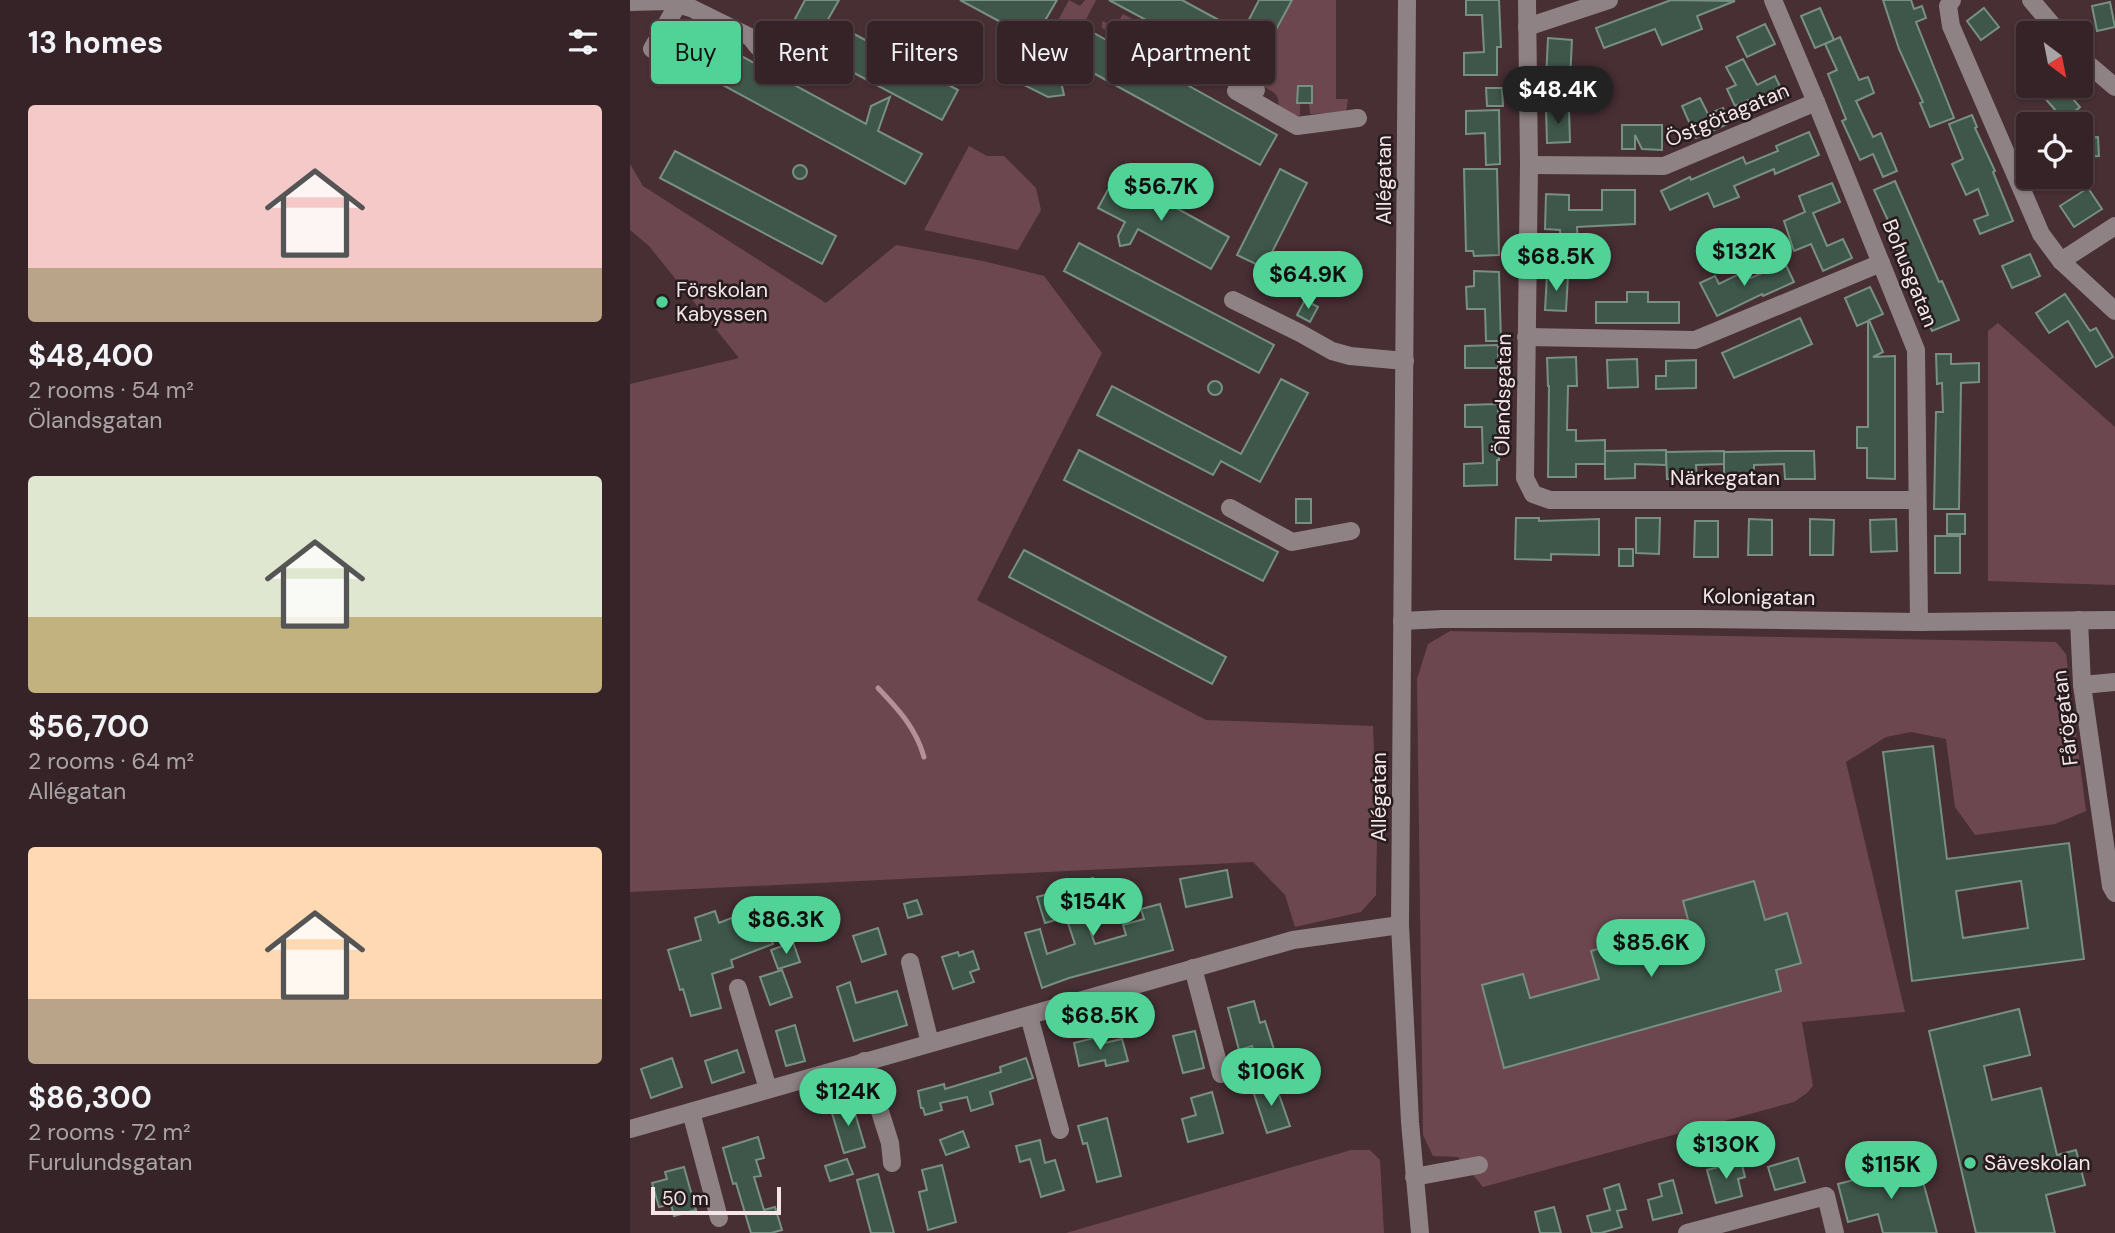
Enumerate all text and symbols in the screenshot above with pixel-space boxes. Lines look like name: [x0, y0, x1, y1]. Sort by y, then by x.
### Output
chip: Buy: [651, 21, 741, 84]
chip: Rent: [755, 21, 853, 84]
chip: Filters: [867, 21, 983, 84]
chip: New: [997, 21, 1093, 84]
chip: Apartment: [1107, 21, 1275, 84]
north arrow: [2016, 21, 2093, 98]
map controls: [2016, 21, 2093, 189]
text: 13 homes: [28, 23, 163, 62]
icon: filters: [564, 23, 602, 61]
pin: $48.4K: [1501, 66, 1615, 126]
text: $48.4K: [1518, 74, 1598, 104]
street label: Östgötagatan: [1661, 76, 1793, 154]
button: locate: [2016, 112, 2093, 189]
street label: Allégatan: [1370, 135, 1398, 225]
icon: home: [252, 150, 378, 276]
pin: $56.7K: [1104, 164, 1218, 223]
text: $56.7K: [1124, 171, 1198, 201]
street label: Bohusgatan: [1876, 215, 1944, 331]
pin: $132K: [1695, 229, 1793, 288]
pin: $68.5K: [1499, 233, 1613, 293]
text: $132K: [1712, 236, 1776, 266]
text: $68.5K: [1517, 241, 1595, 271]
pin: $64.9K: [1251, 252, 1365, 311]
text: $64.9K: [1269, 259, 1347, 289]
place label: Förskolan Kabyssen: [676, 276, 768, 328]
marker: Förskolan Kabyssen: [654, 294, 670, 310]
street label: Ölandsgatan: [1488, 333, 1518, 457]
text: $48,400: [28, 336, 154, 375]
text: 2 rooms · 54 m²: [28, 375, 194, 405]
text: Ölandsgatan: [28, 405, 162, 435]
street label: Närkegatan: [1670, 464, 1780, 492]
icon: home: [252, 521, 378, 647]
street label: Kolonigatan: [1702, 582, 1816, 612]
street label: Fårögatan: [2045, 669, 2085, 767]
text: $56,700: [28, 707, 149, 746]
text: 2 rooms · 64 m²: [28, 746, 194, 776]
street label: Allégatan: [1365, 752, 1393, 842]
text: Allégatan: [28, 776, 126, 806]
pin: $154K: [1044, 878, 1142, 938]
text: $154K: [1060, 886, 1126, 916]
icon: home: [252, 892, 378, 1018]
pin: $86.3K: [729, 897, 843, 956]
text: $86.3K: [748, 904, 824, 934]
pin: $85.6K: [1594, 920, 1708, 979]
text: $85.6K: [1612, 927, 1690, 957]
pin: $68.5K: [1043, 992, 1157, 1052]
text: $68.5K: [1061, 1000, 1139, 1030]
pin: $106K: [1222, 1048, 1320, 1108]
text: $106K: [1237, 1056, 1305, 1086]
pin: $124K: [799, 1068, 897, 1128]
text: $124K: [815, 1076, 881, 1106]
text: $86,300: [28, 1078, 152, 1117]
text: 2 rooms · 72 m²: [28, 1117, 191, 1147]
pin: $130K: [1677, 1122, 1775, 1181]
text: $130K: [1692, 1129, 1760, 1159]
pin: $115K: [1842, 1142, 1940, 1201]
text: Furulundsgatan: [28, 1147, 192, 1177]
text: $115K: [1861, 1149, 1921, 1179]
place label: Säveskolan: [1984, 1149, 2091, 1177]
marker: Säveskolan: [1962, 1155, 1978, 1171]
scale bar: [651, 1184, 780, 1216]
text: 50 m: [662, 1186, 709, 1211]

